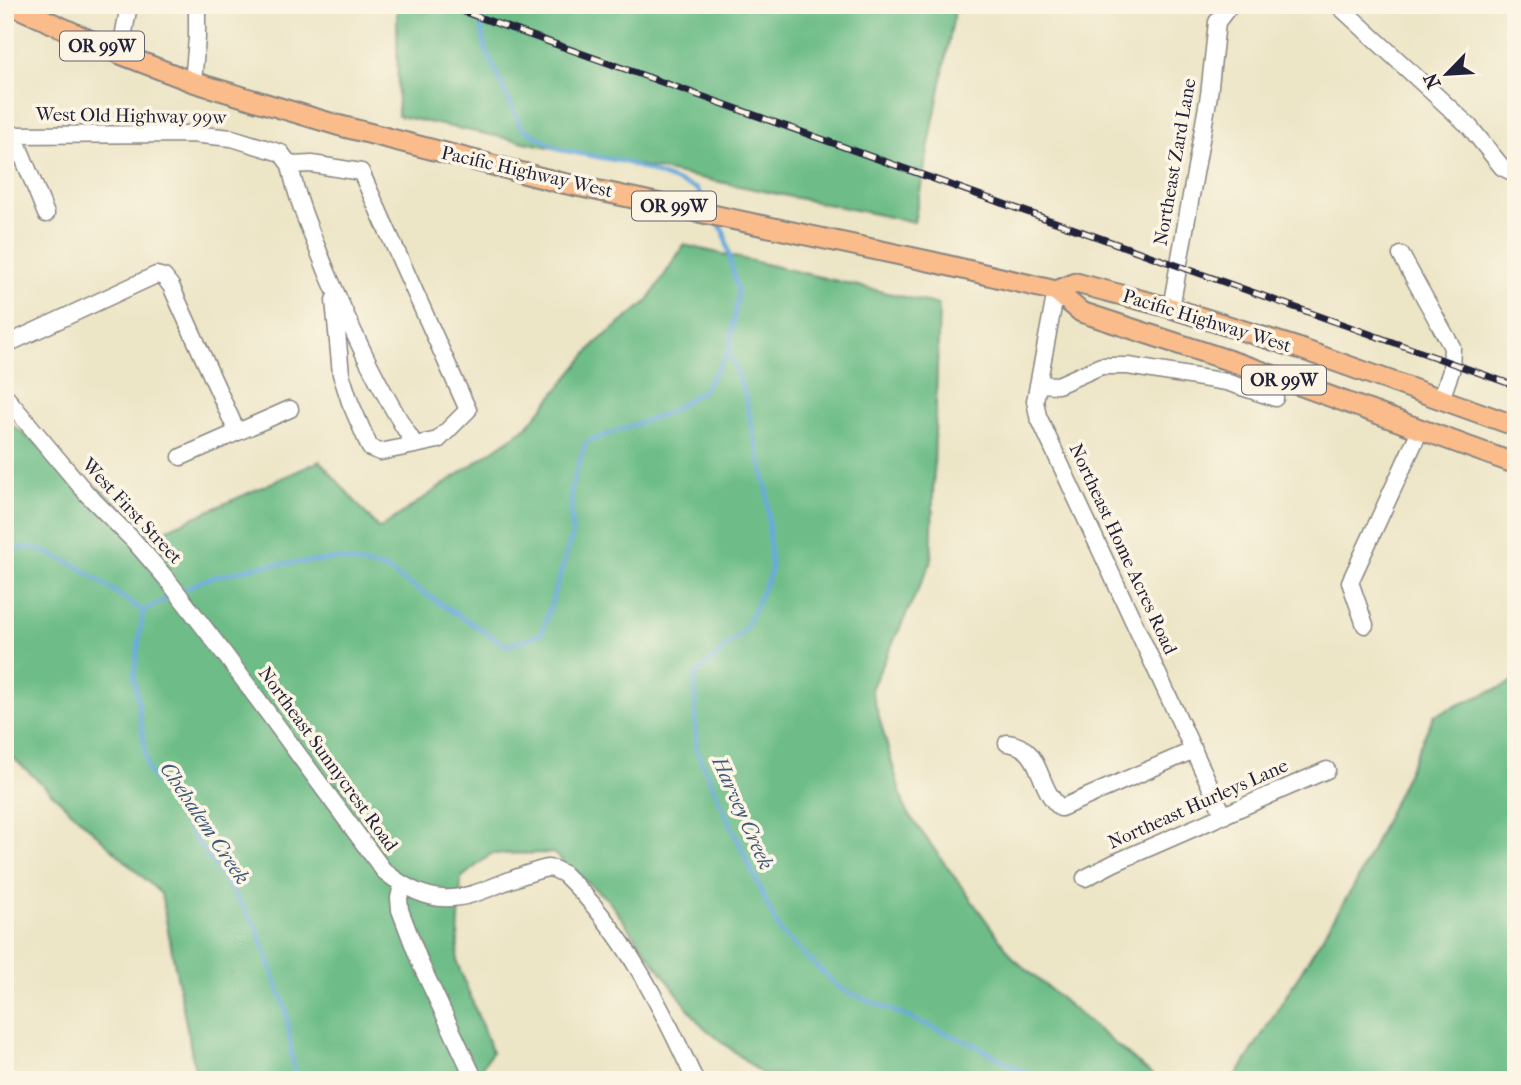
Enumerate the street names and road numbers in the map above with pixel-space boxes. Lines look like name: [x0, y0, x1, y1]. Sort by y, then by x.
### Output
road number: OR 99W: [60, 32, 144, 60]
street label: Northeast Zard Lane: [1149, 77, 1201, 247]
street label: West Old Highway 99w: [34, 103, 227, 129]
street label: Pacific Highway West: [439, 142, 615, 202]
road number: OR 99W: [632, 191, 716, 220]
street label: Pacific Highway West: [1120, 285, 1294, 357]
road number: OR 99W: [1242, 366, 1326, 394]
street label: Northeast Home Acres Road: [1064, 440, 1182, 659]
street label: West First Street: [77, 453, 187, 569]
street label: Northeast Sunnycrest Road: [254, 662, 403, 856]
street label: Northeast Hurleys Lane: [1105, 754, 1291, 854]

